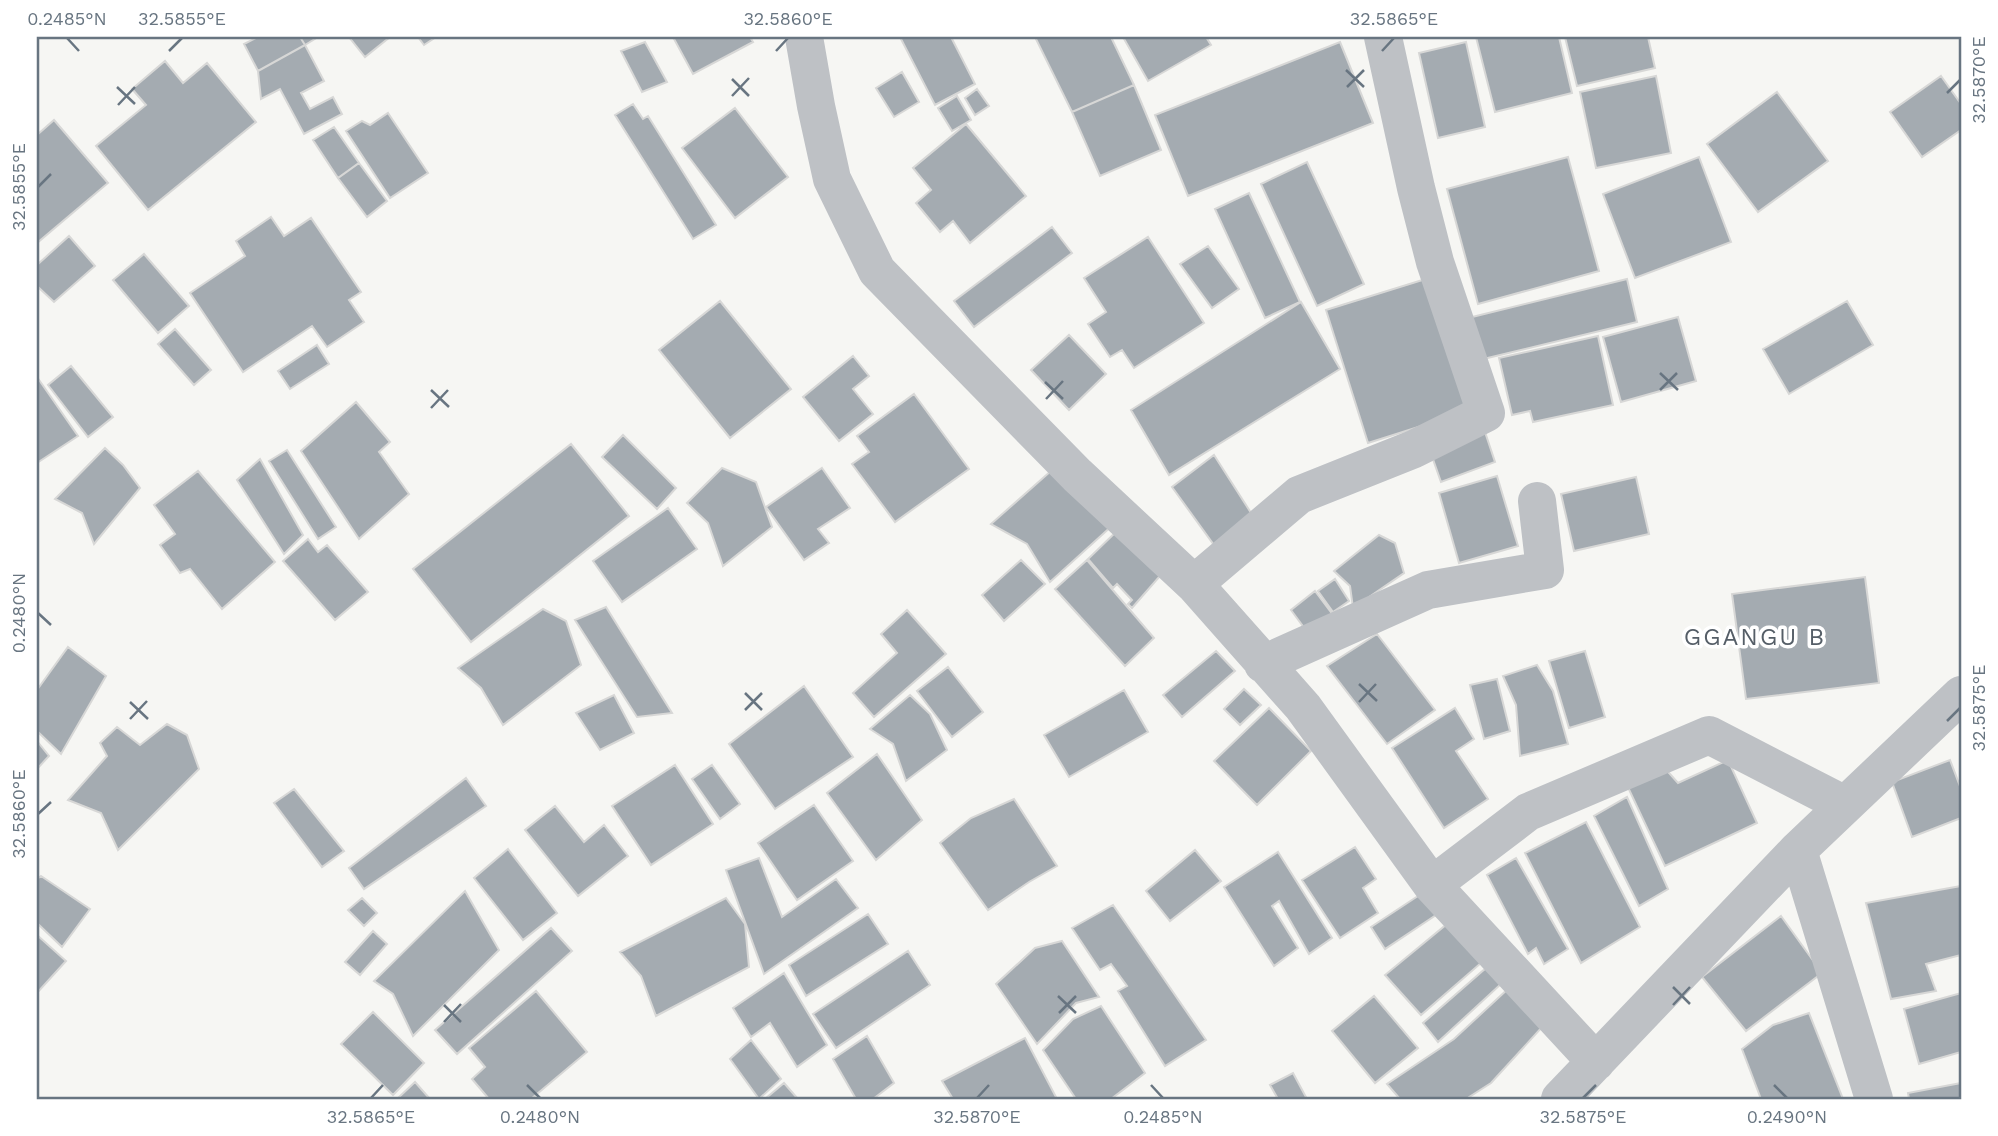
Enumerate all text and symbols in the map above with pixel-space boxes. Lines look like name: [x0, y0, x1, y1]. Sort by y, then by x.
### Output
text: 0.2485°N: [27, 8, 107, 29]
text: 32.5855°E: [138, 8, 226, 29]
text: 32.5860°E: [743, 8, 833, 29]
text: 32.5865°E: [1350, 8, 1438, 29]
text: 32.5870°E: [1968, 36, 1989, 124]
text: 32.5855°E: [8, 143, 29, 231]
text: 0.2480°N: [8, 573, 29, 653]
district label: GGANGU B: [1684, 623, 1826, 651]
text: 32.5875°E: [1968, 665, 1989, 751]
text: 32.5860°E: [8, 769, 29, 859]
text: 32.5865°E: [327, 1106, 415, 1127]
text: 0.2480°N: [500, 1106, 580, 1127]
text: 32.5870°E: [933, 1106, 1021, 1127]
text: 0.2485°N: [1123, 1106, 1203, 1127]
text: 32.5875°E: [1540, 1106, 1626, 1127]
text: 0.2490°N: [1747, 1106, 1827, 1127]

